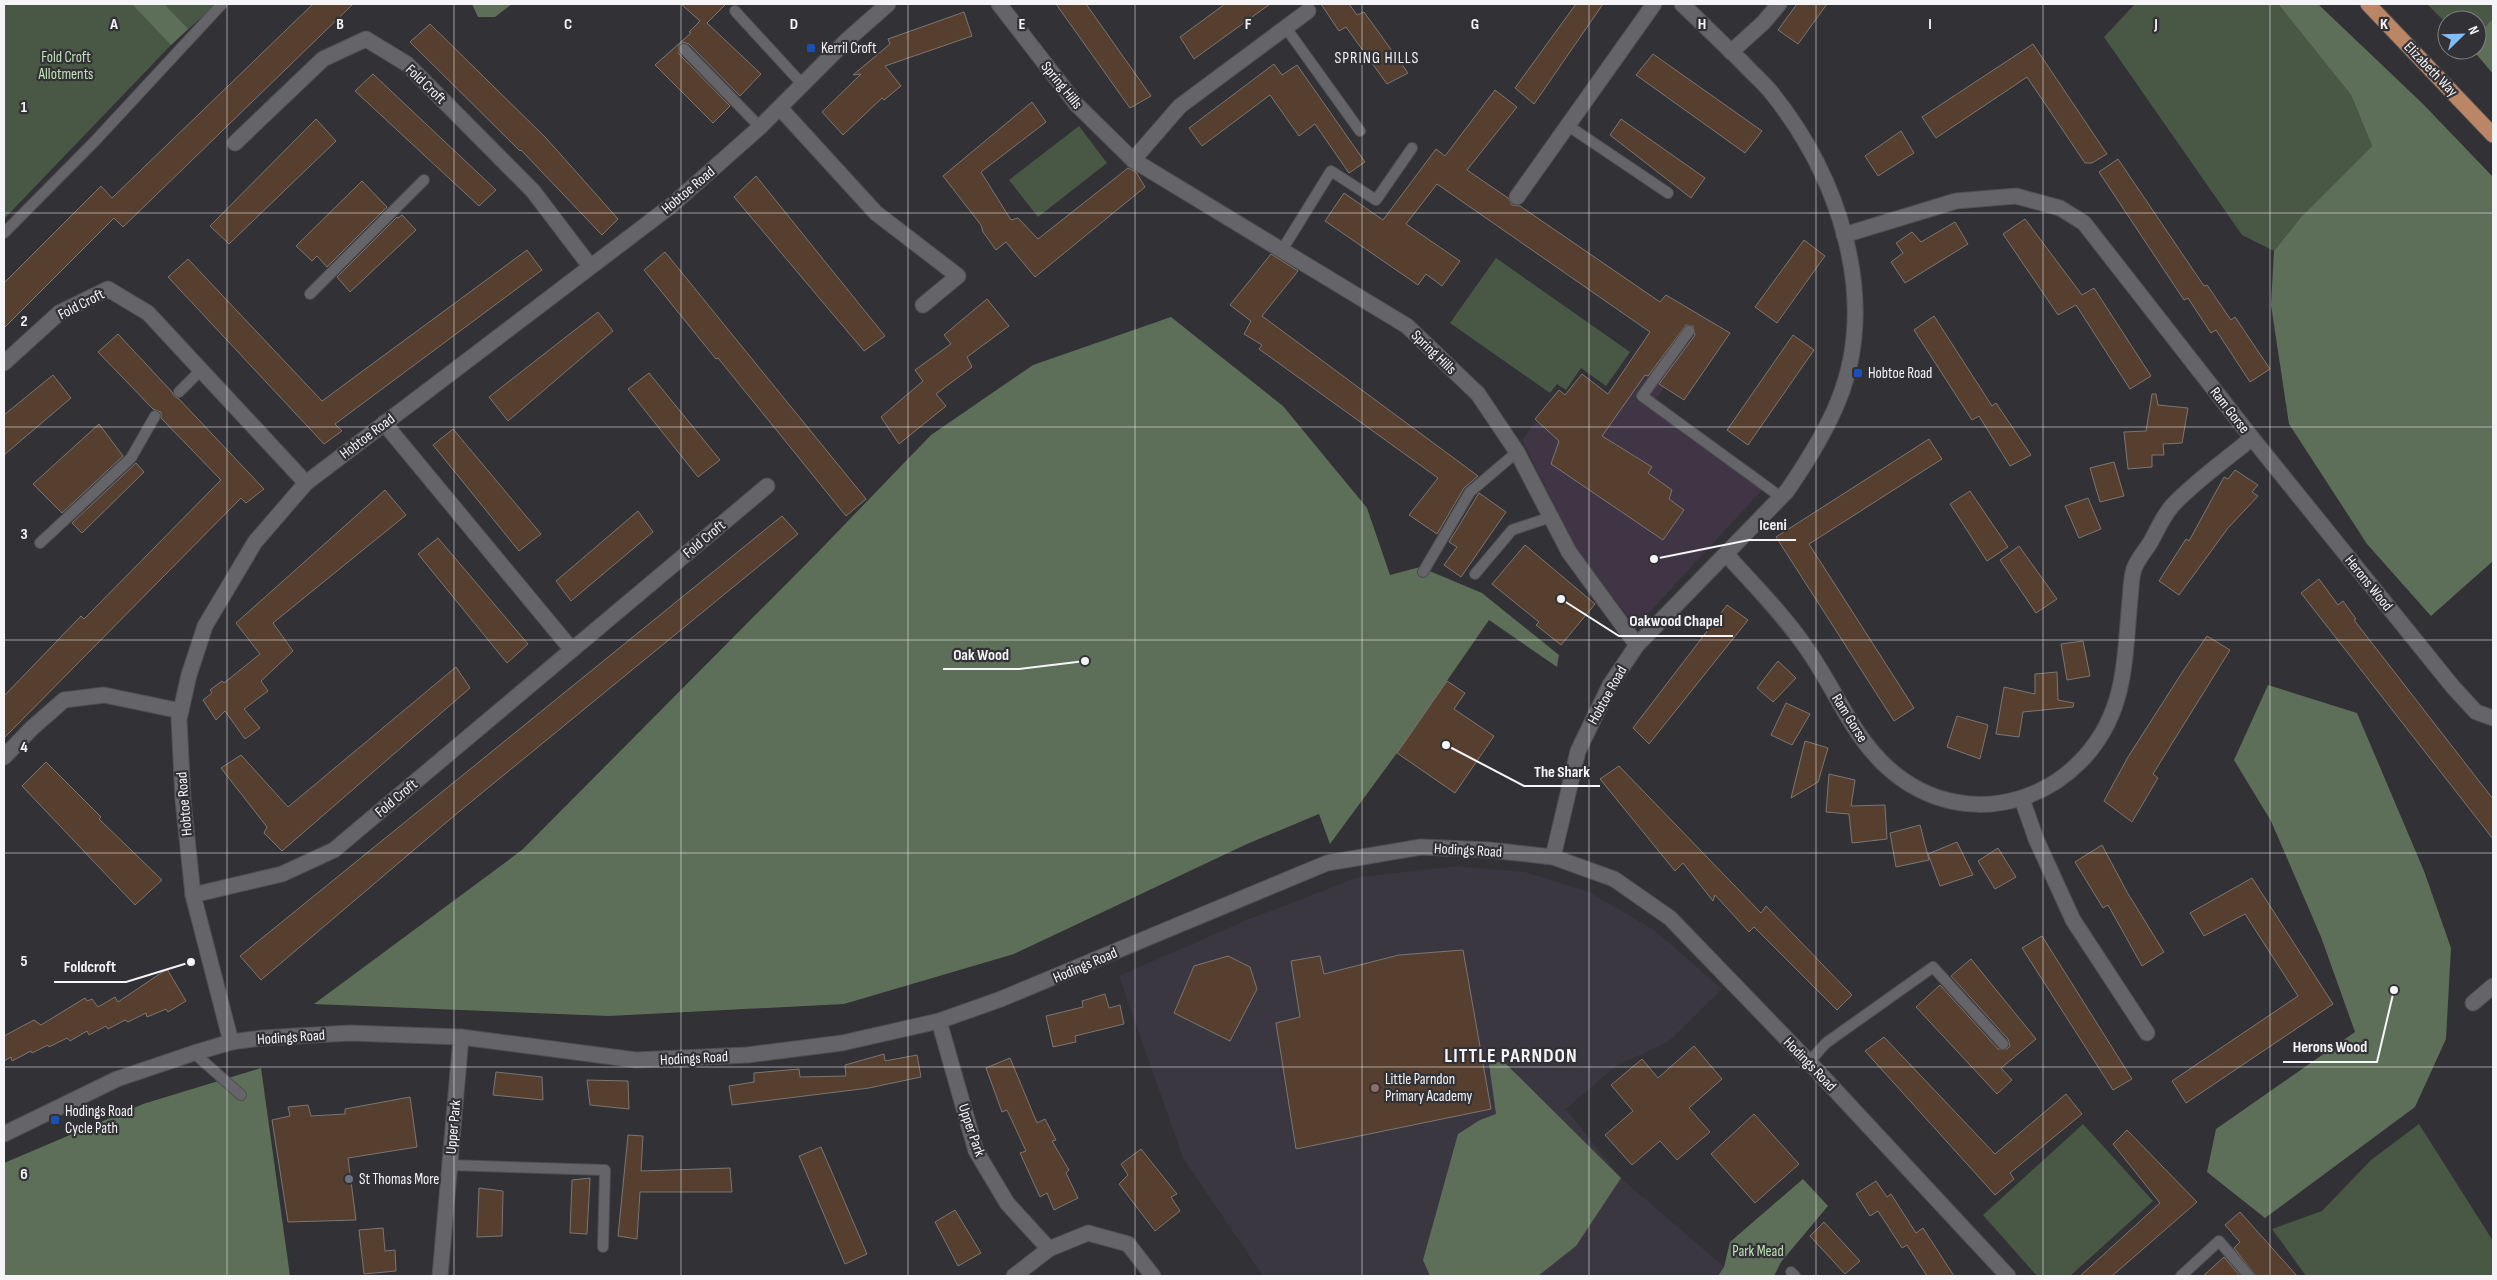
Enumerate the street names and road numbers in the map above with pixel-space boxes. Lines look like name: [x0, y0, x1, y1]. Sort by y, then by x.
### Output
street label: Elizabeth Way: [2400, 38, 2462, 101]
street label: Spring Hills: [1037, 58, 1087, 113]
street label: Fold Croft: [401, 60, 450, 109]
street label: Hobtoe Road: [658, 162, 719, 218]
street label: Fold Croft: [55, 285, 108, 324]
street label: Spring Hills: [1407, 326, 1460, 379]
street label: Ram Gorse: [2206, 383, 2254, 437]
street label: Hobtoe Road: [336, 410, 399, 463]
street label: Fold Croft: [679, 516, 730, 563]
street label: Herons Wood: [2340, 552, 2397, 615]
street label: Hobtoe Road: [1584, 663, 1631, 728]
street label: Ram Gorse: [1827, 690, 1872, 746]
street label: Hobtoe Road: [172, 771, 197, 837]
street label: Fold Croft: [371, 775, 422, 822]
street label: Hodings Road: [1433, 839, 1502, 862]
street label: Hodings Road: [1050, 943, 1120, 988]
street label: Hodings Road: [256, 1026, 326, 1049]
street label: Hodings Road: [1779, 1033, 1840, 1095]
street label: Hodings Road: [660, 1047, 729, 1070]
street label: Upper Park: [442, 1099, 465, 1155]
street label: Upper Park: [954, 1101, 989, 1159]

